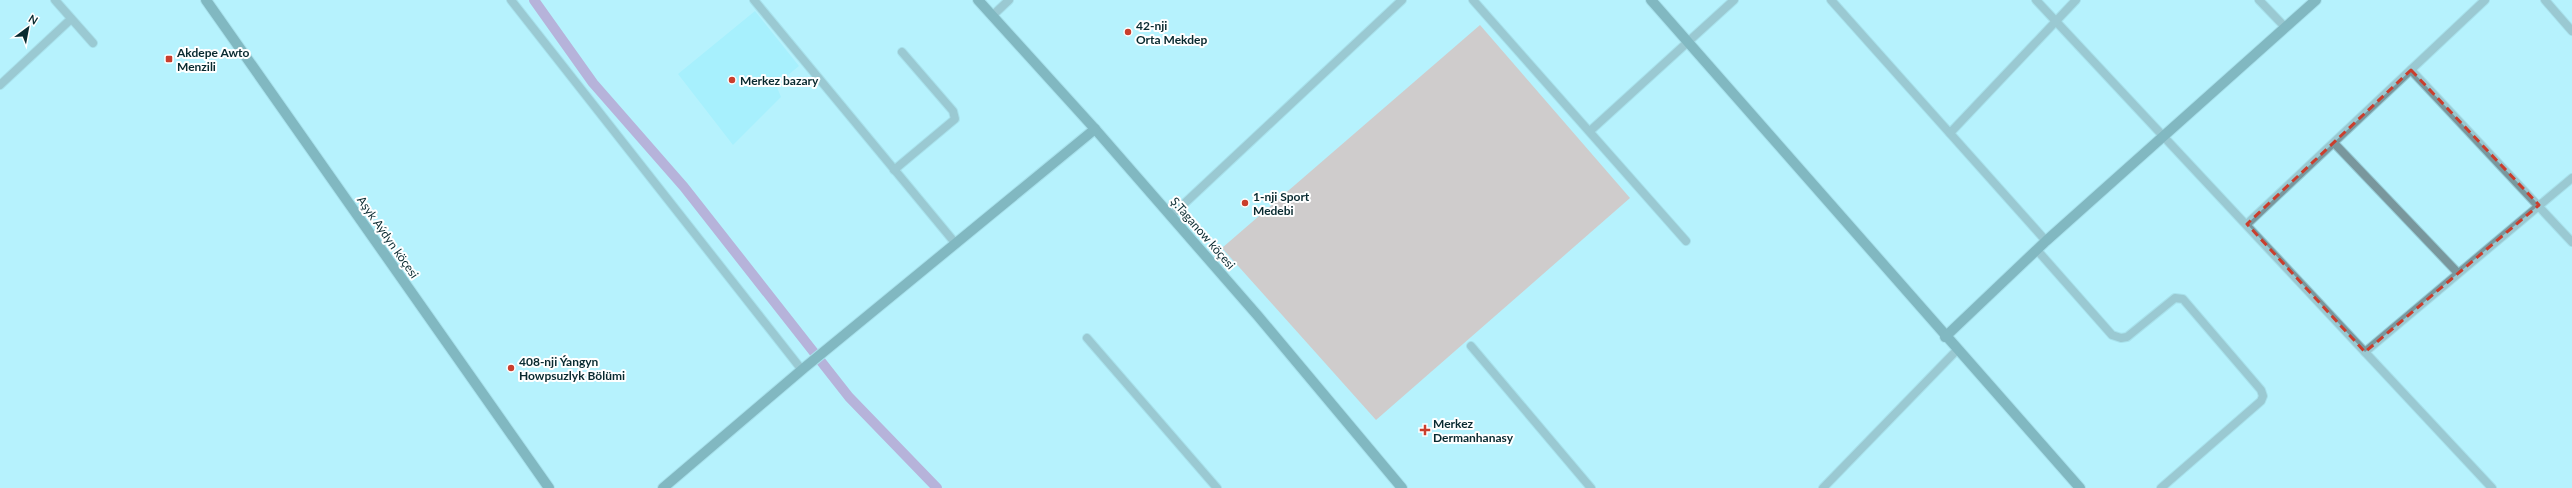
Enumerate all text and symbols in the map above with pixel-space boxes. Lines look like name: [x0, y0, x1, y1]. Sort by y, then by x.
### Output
north arrow: [8, 8, 48, 48]
text: N: [27, 11, 41, 27]
place label: 42-nji Orta Mekdep: [1136, 18, 1207, 47]
marker: 42-nji Orta Mekdep: [1123, 27, 1133, 37]
place label: Akdepe Awto Menzili: [176, 45, 249, 74]
marker: Akdepe Awto Menzili: [164, 54, 174, 64]
place label: Merkez bazary: [740, 73, 819, 88]
marker: Merkez bazary: [727, 75, 737, 85]
place label: 1-nji Sport Medebi: [1253, 189, 1310, 218]
street label: Aşyk Aýdyn köçesi: [354, 193, 422, 281]
street label: Ş.Taganow köçesi: [1168, 194, 1238, 272]
marker: 1-nji Sport Medebi: [1240, 198, 1250, 208]
place label: 408-nji Ýangyn Howpsuzlyk Bölümi: [519, 354, 625, 383]
marker: 408-nji Ýangyn Howpsuzlyk Bölümi: [506, 363, 516, 373]
place label: Merkez Dermanhanasy: [1433, 416, 1514, 445]
marker: Merkez Dermanhanasy: [1420, 425, 1430, 435]

